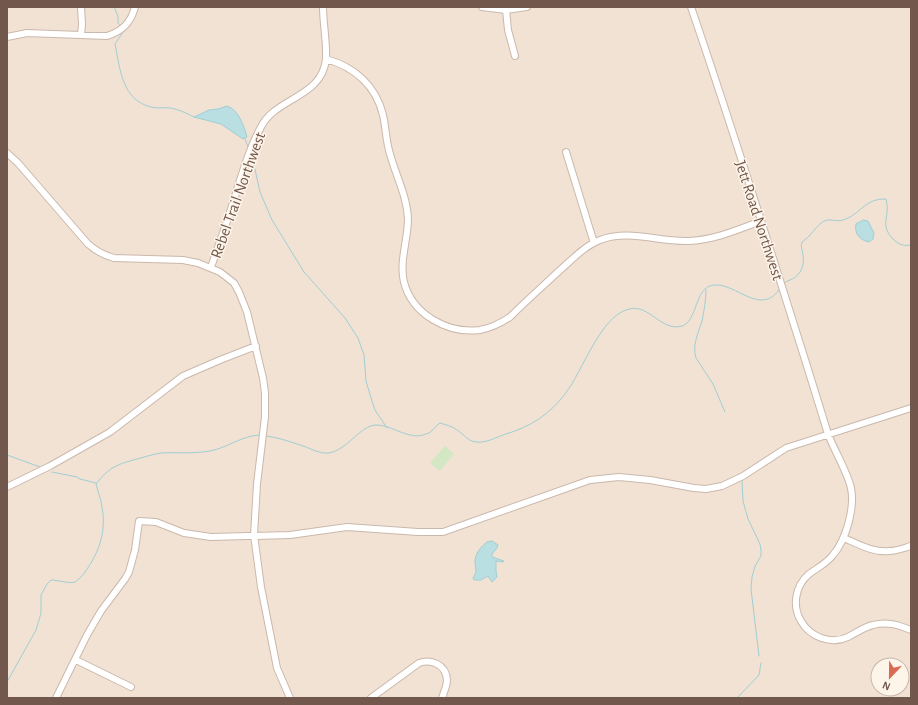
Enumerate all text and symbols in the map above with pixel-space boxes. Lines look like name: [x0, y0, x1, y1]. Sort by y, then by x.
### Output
street label: Rebel Trail Northwest: [208, 130, 268, 261]
street label: Jett Road Northwest: [732, 158, 786, 282]
north arrow: [870, 657, 910, 697]
text: N: [881, 679, 892, 692]

